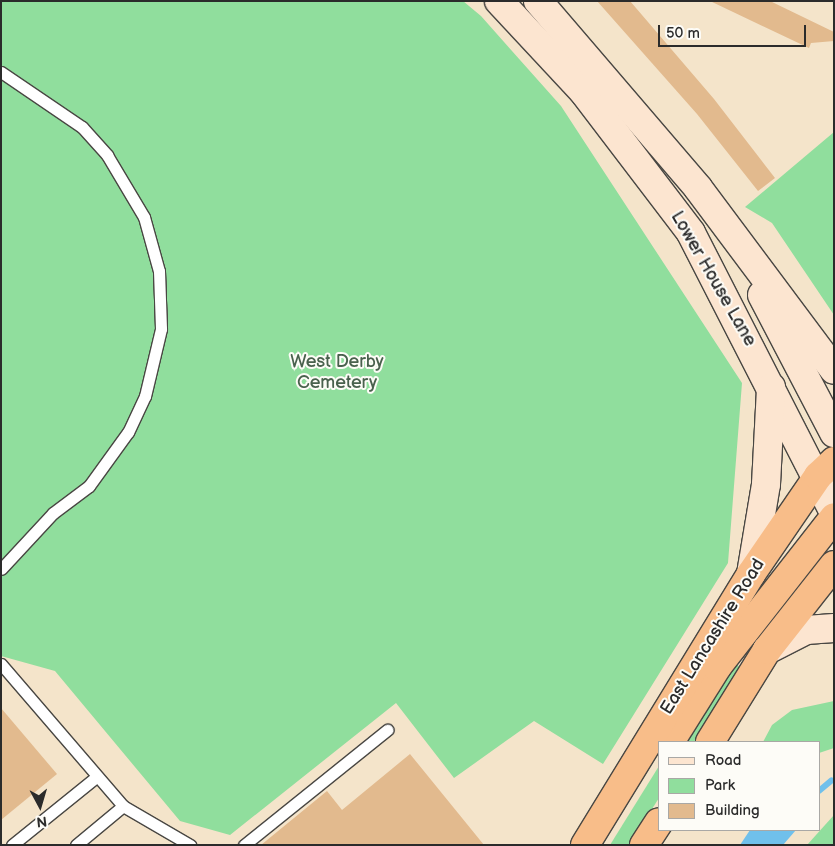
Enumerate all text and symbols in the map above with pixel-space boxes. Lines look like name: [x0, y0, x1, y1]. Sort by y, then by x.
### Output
scale bar: [660, 15, 808, 47]
text: 50 m: [666, 24, 700, 43]
street label: Lower House Lane: [666, 208, 760, 350]
park label: West Derby Cemetery: [290, 352, 384, 394]
street label: East Lancashire Road: [656, 555, 770, 719]
legend: [658, 741, 820, 831]
text: Road: [705, 751, 741, 770]
text: Park: [705, 776, 735, 795]
north arrow: [15, 781, 65, 831]
text: Building: [705, 801, 760, 820]
text: N: [36, 812, 48, 830]

